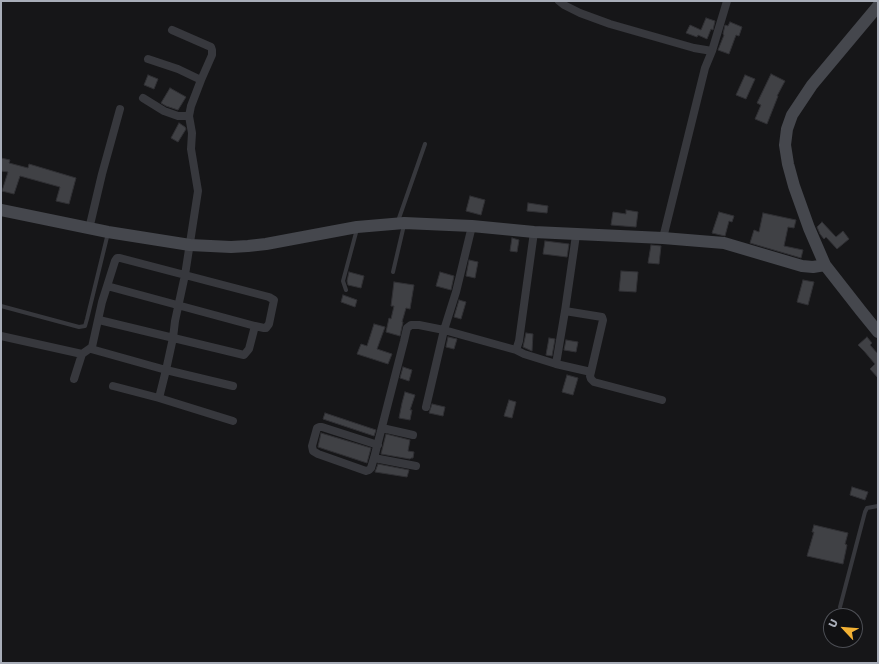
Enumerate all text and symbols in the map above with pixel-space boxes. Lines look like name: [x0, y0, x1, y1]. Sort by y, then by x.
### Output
north arrow: [823, 608, 863, 648]
text: U: [824, 616, 842, 630]

